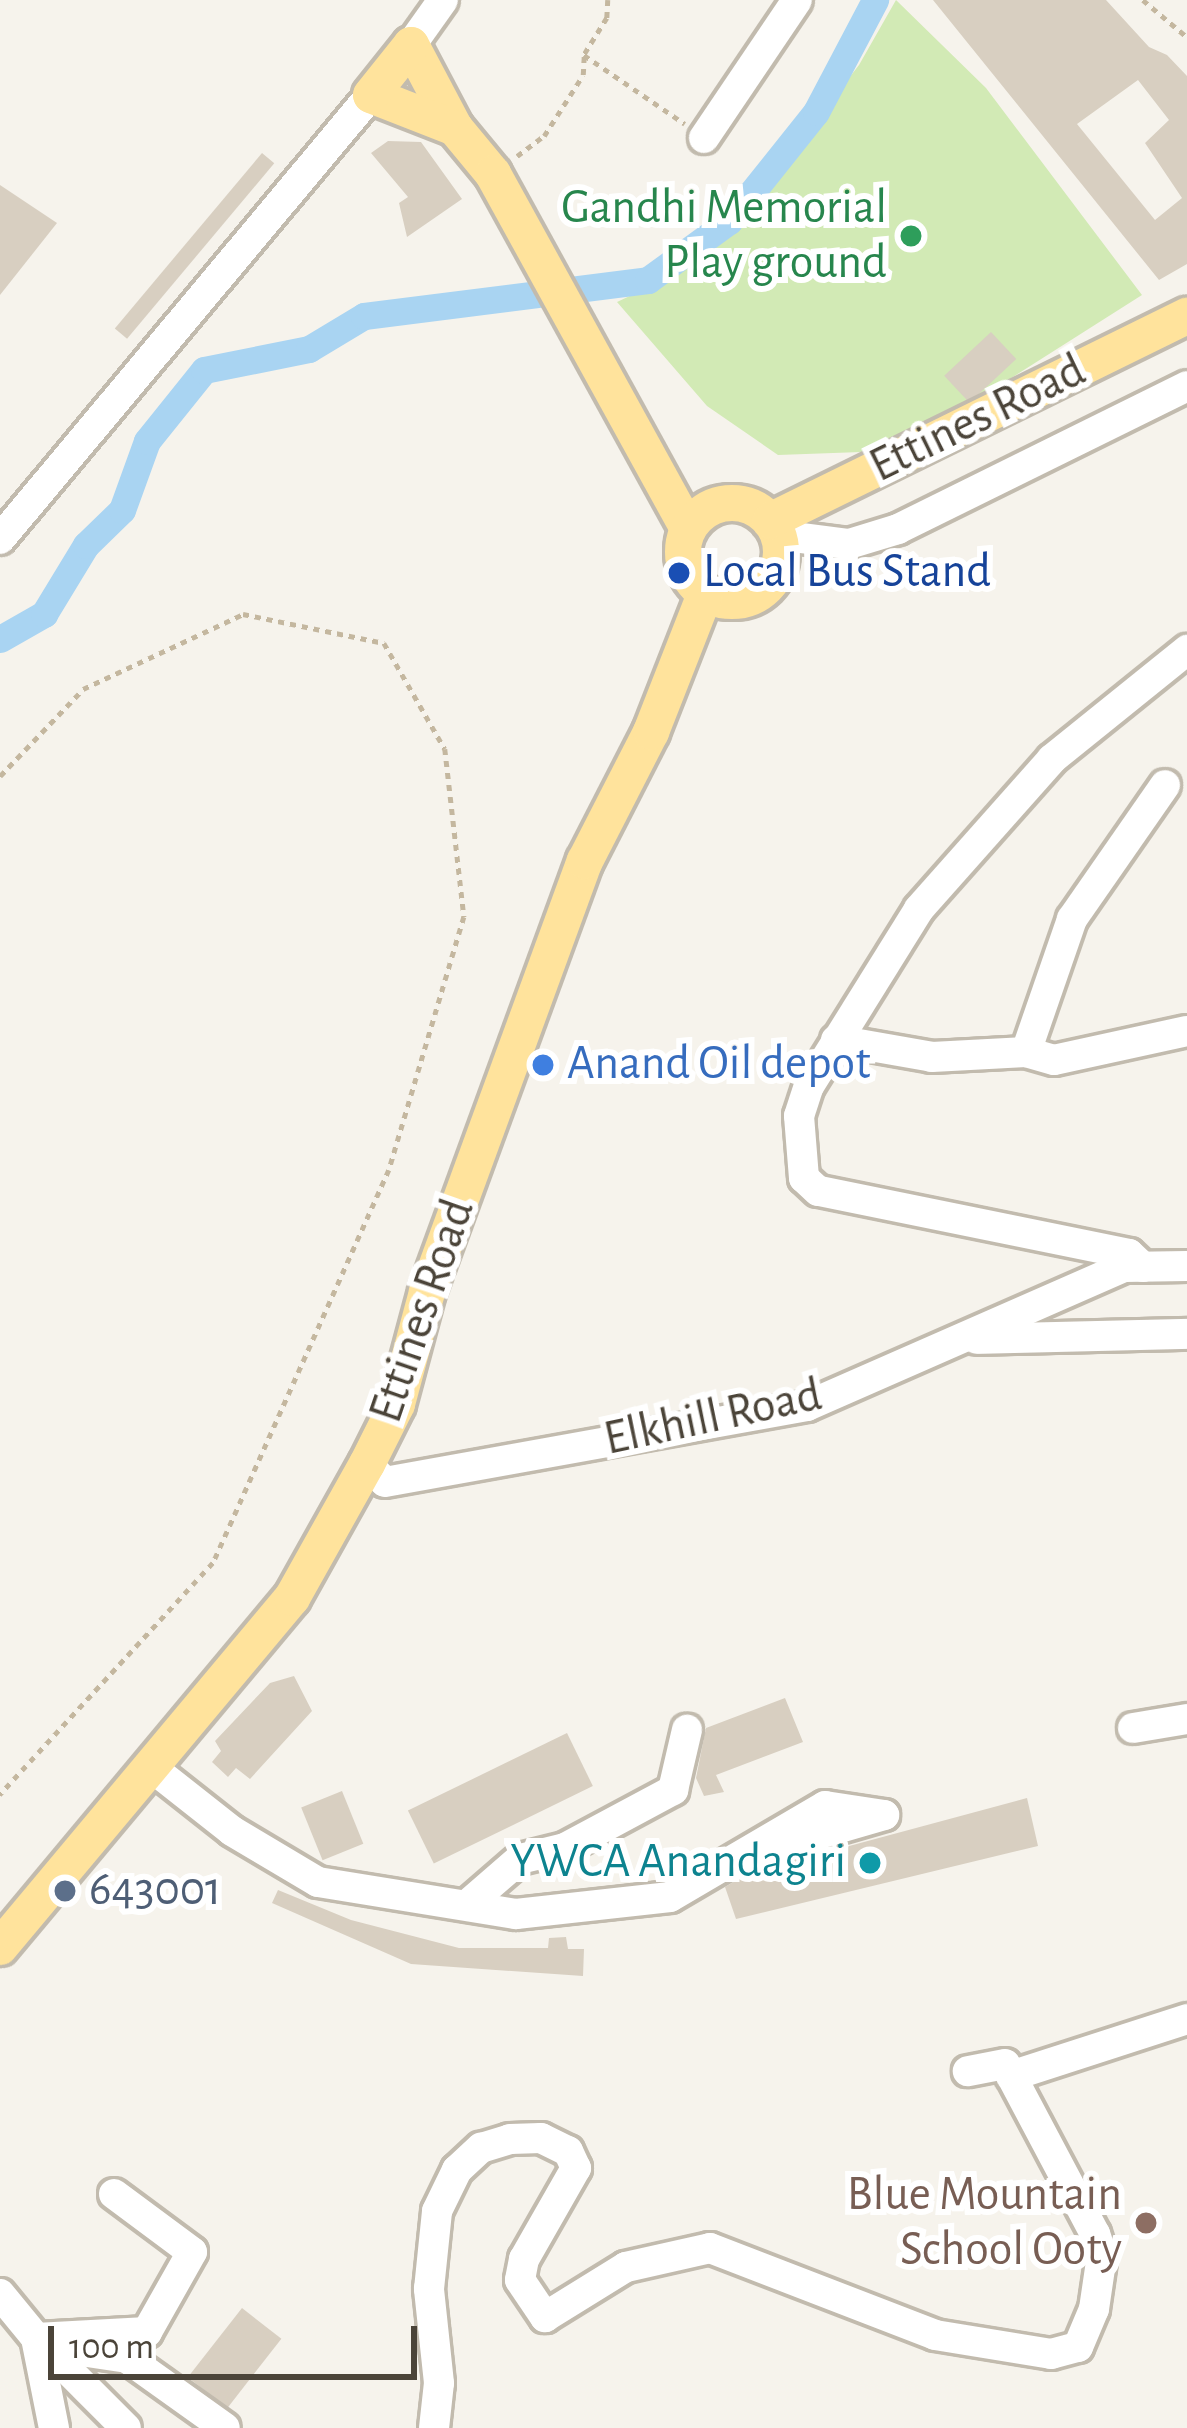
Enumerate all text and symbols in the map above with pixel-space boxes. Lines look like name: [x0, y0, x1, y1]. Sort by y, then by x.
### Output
place label: Gandhi Memorial Play ground: [561, 179, 887, 292]
marker: Gandhi Memorial Play ground: [898, 223, 924, 249]
street label: Ettines Road: [861, 342, 1095, 496]
place label: Local Bus Stand: [703, 544, 991, 602]
marker: Local Bus Stand: [666, 560, 692, 586]
place label: Anand Oil depot: [567, 1036, 870, 1094]
marker: Anand Oil depot: [530, 1052, 556, 1078]
street label: Ettines Road: [358, 1192, 488, 1430]
street label: Elkhill Road: [599, 1367, 827, 1469]
place label: YWCA Anandagiri: [510, 1834, 846, 1892]
marker: YWCA Anandagiri: [857, 1850, 883, 1876]
place label: 643001: [89, 1862, 222, 1920]
marker: 643001: [52, 1878, 78, 1904]
place label: Blue Mountain School Ooty: [847, 2166, 1122, 2279]
marker: Blue Mountain School Ooty: [1133, 2210, 1159, 2236]
scale bar: [54, 2302, 423, 2376]
text: 100 m: [69, 2329, 154, 2365]

